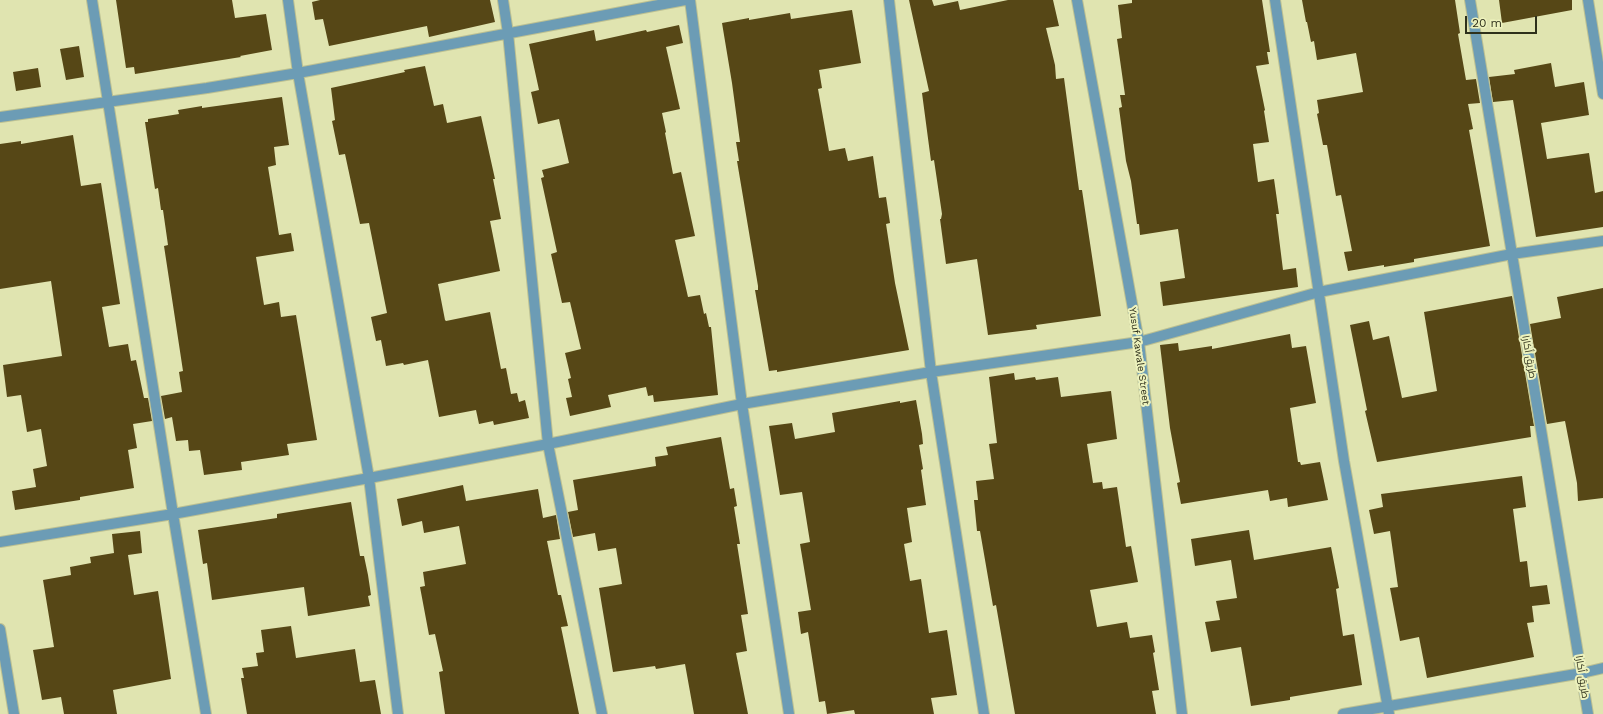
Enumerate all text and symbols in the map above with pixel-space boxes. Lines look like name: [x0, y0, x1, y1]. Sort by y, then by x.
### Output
scale bar: [1467, 8, 1539, 34]
text: 20 m: [1472, 16, 1502, 30]
street label: Yusuf Kawale Street: [1126, 306, 1152, 406]
street label: طريق أكارا: [1519, 335, 1539, 379]
street label: طريق أكارا: [1573, 655, 1591, 699]

